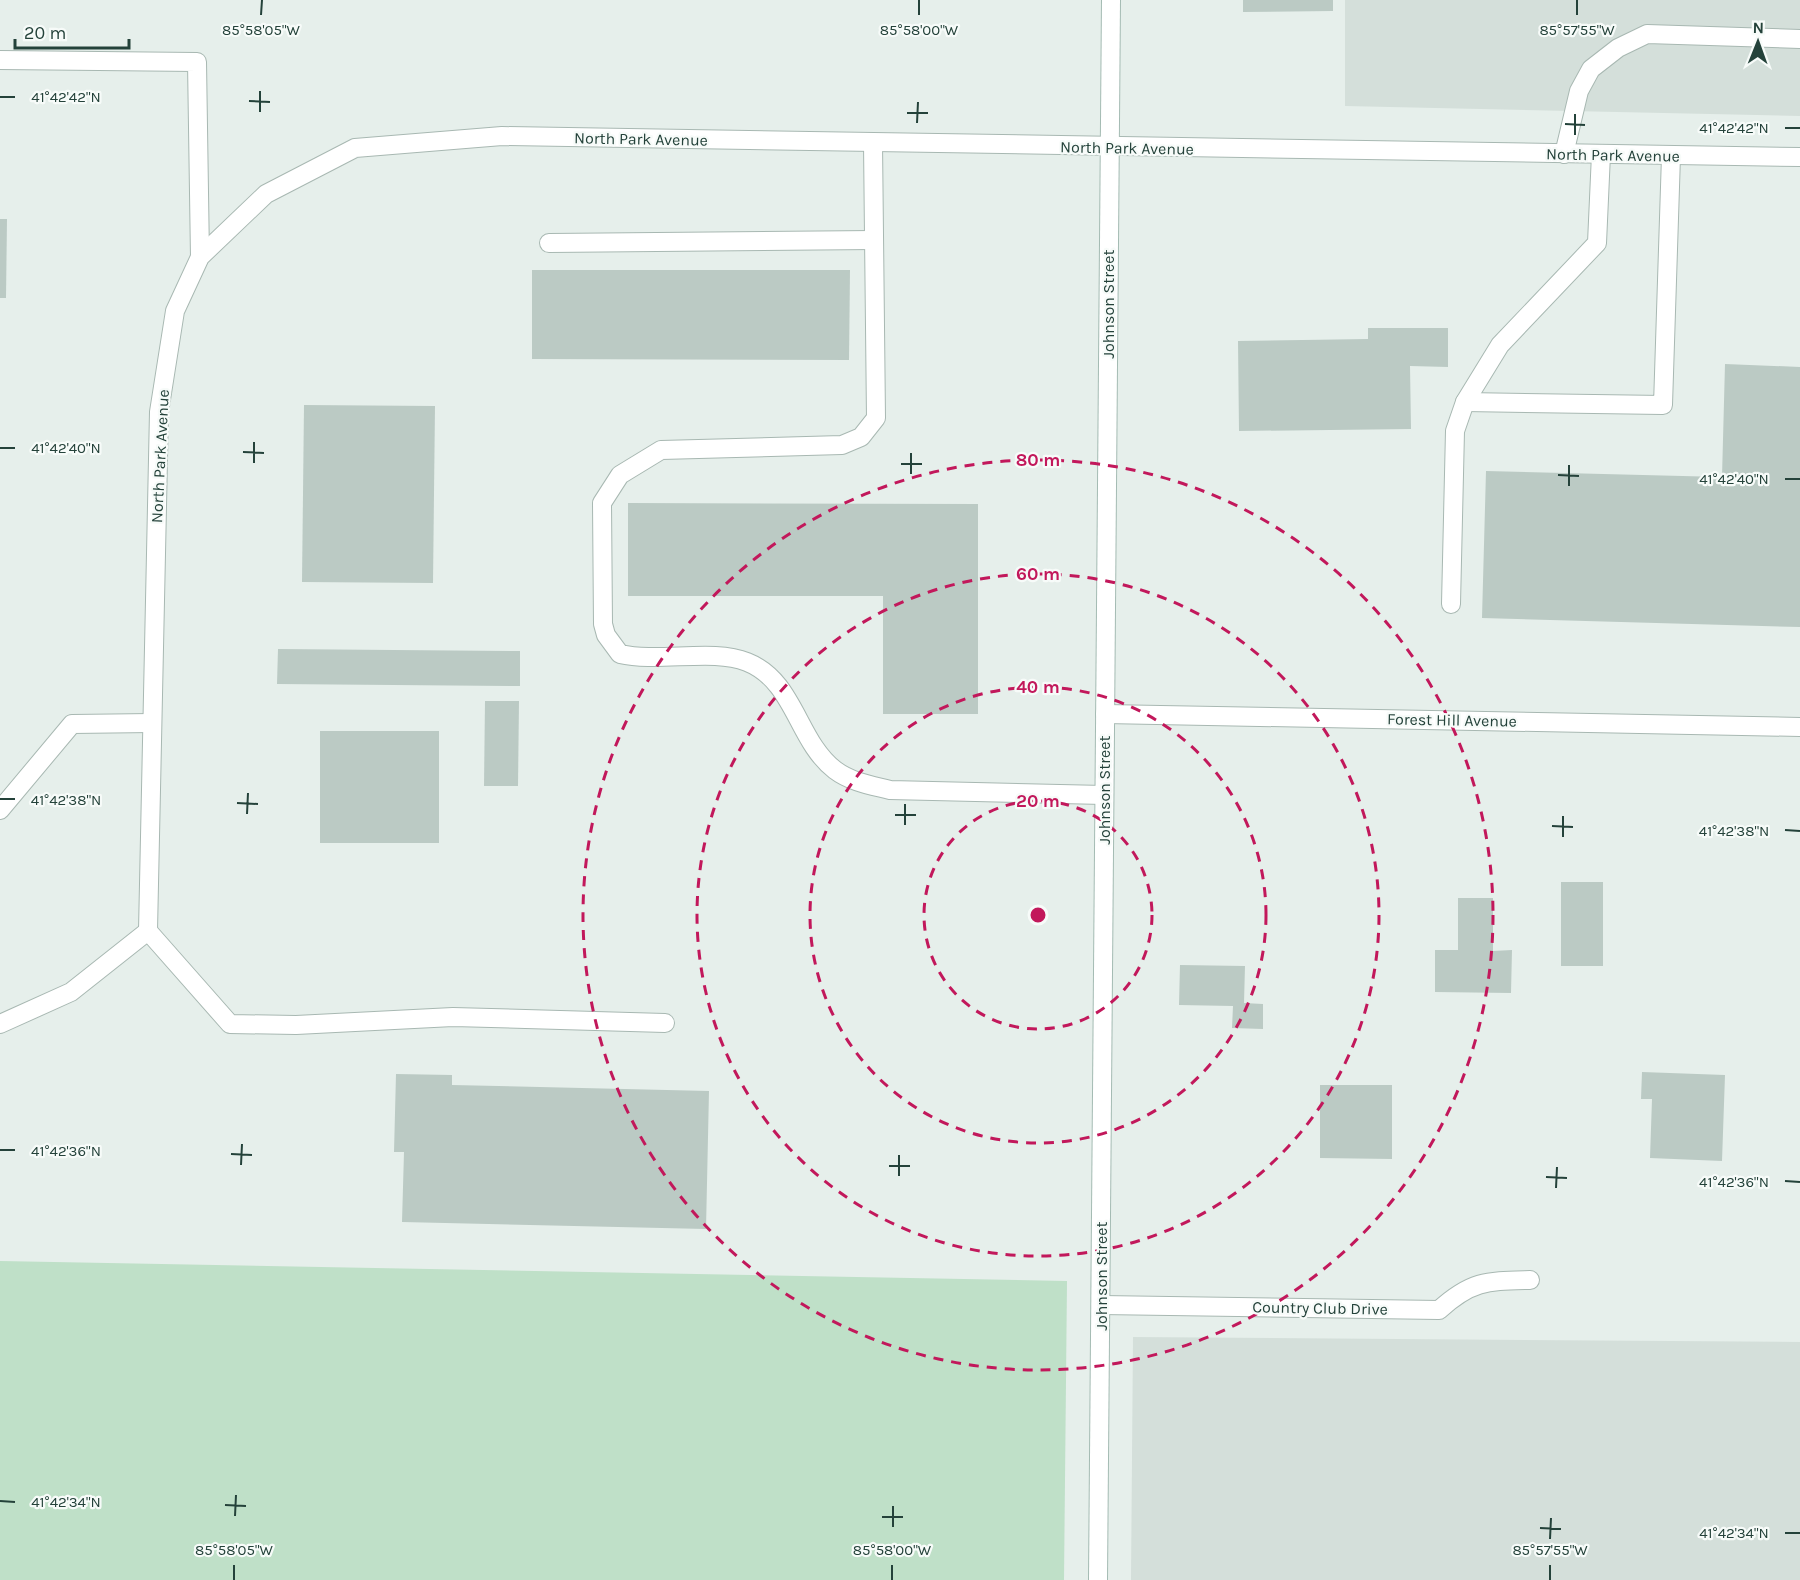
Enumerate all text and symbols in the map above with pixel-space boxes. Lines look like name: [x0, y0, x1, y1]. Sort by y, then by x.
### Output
scale bar: [15, 12, 129, 50]
north arrow: [1728, 12, 1788, 72]
text: N: [1752, 18, 1764, 37]
text: 85°58'05"W: [222, 21, 301, 39]
text: 85°58'00"W: [880, 21, 959, 39]
text: 85°57'55"W: [1539, 21, 1615, 39]
text: 20 m: [24, 22, 66, 44]
text: 41°42'42"N: [31, 88, 101, 106]
text: 41°42'42"N: [1699, 119, 1769, 137]
street label: North Park Avenue: [574, 128, 708, 150]
street label: North Park Avenue: [1060, 137, 1194, 159]
street label: North Park Avenue: [1546, 144, 1680, 166]
street label: Johnson Street: [1099, 249, 1118, 359]
street label: North Park Avenue: [147, 389, 173, 523]
text: 41°42'40"N: [31, 439, 101, 457]
text: 80 m: [1016, 449, 1060, 471]
text: 41°42'40"N: [1699, 470, 1769, 488]
text: 60 m: [1016, 563, 1060, 585]
text: 40 m: [1016, 676, 1060, 698]
street label: Forest Hill Avenue: [1387, 709, 1517, 731]
street label: Johnson Street: [1095, 735, 1114, 845]
text: 20 m: [1016, 790, 1060, 812]
text: 41°42'38"N: [31, 791, 101, 809]
text: 41°42'38"N: [1699, 822, 1769, 840]
centre of rings: [1028, 905, 1048, 925]
text: 41°42'36"N: [31, 1142, 101, 1160]
text: 41°42'36"N: [1699, 1173, 1769, 1191]
street label: Johnson Street: [1092, 1221, 1111, 1331]
street label: Country Club Drive: [1252, 1297, 1388, 1319]
text: 41°42'34"N: [31, 1493, 101, 1511]
text: 41°42'34"N: [1699, 1524, 1769, 1542]
text: 85°58'05"W: [195, 1541, 274, 1559]
text: 85°58'00"W: [853, 1541, 932, 1559]
text: 85°57'55"W: [1512, 1541, 1588, 1559]

